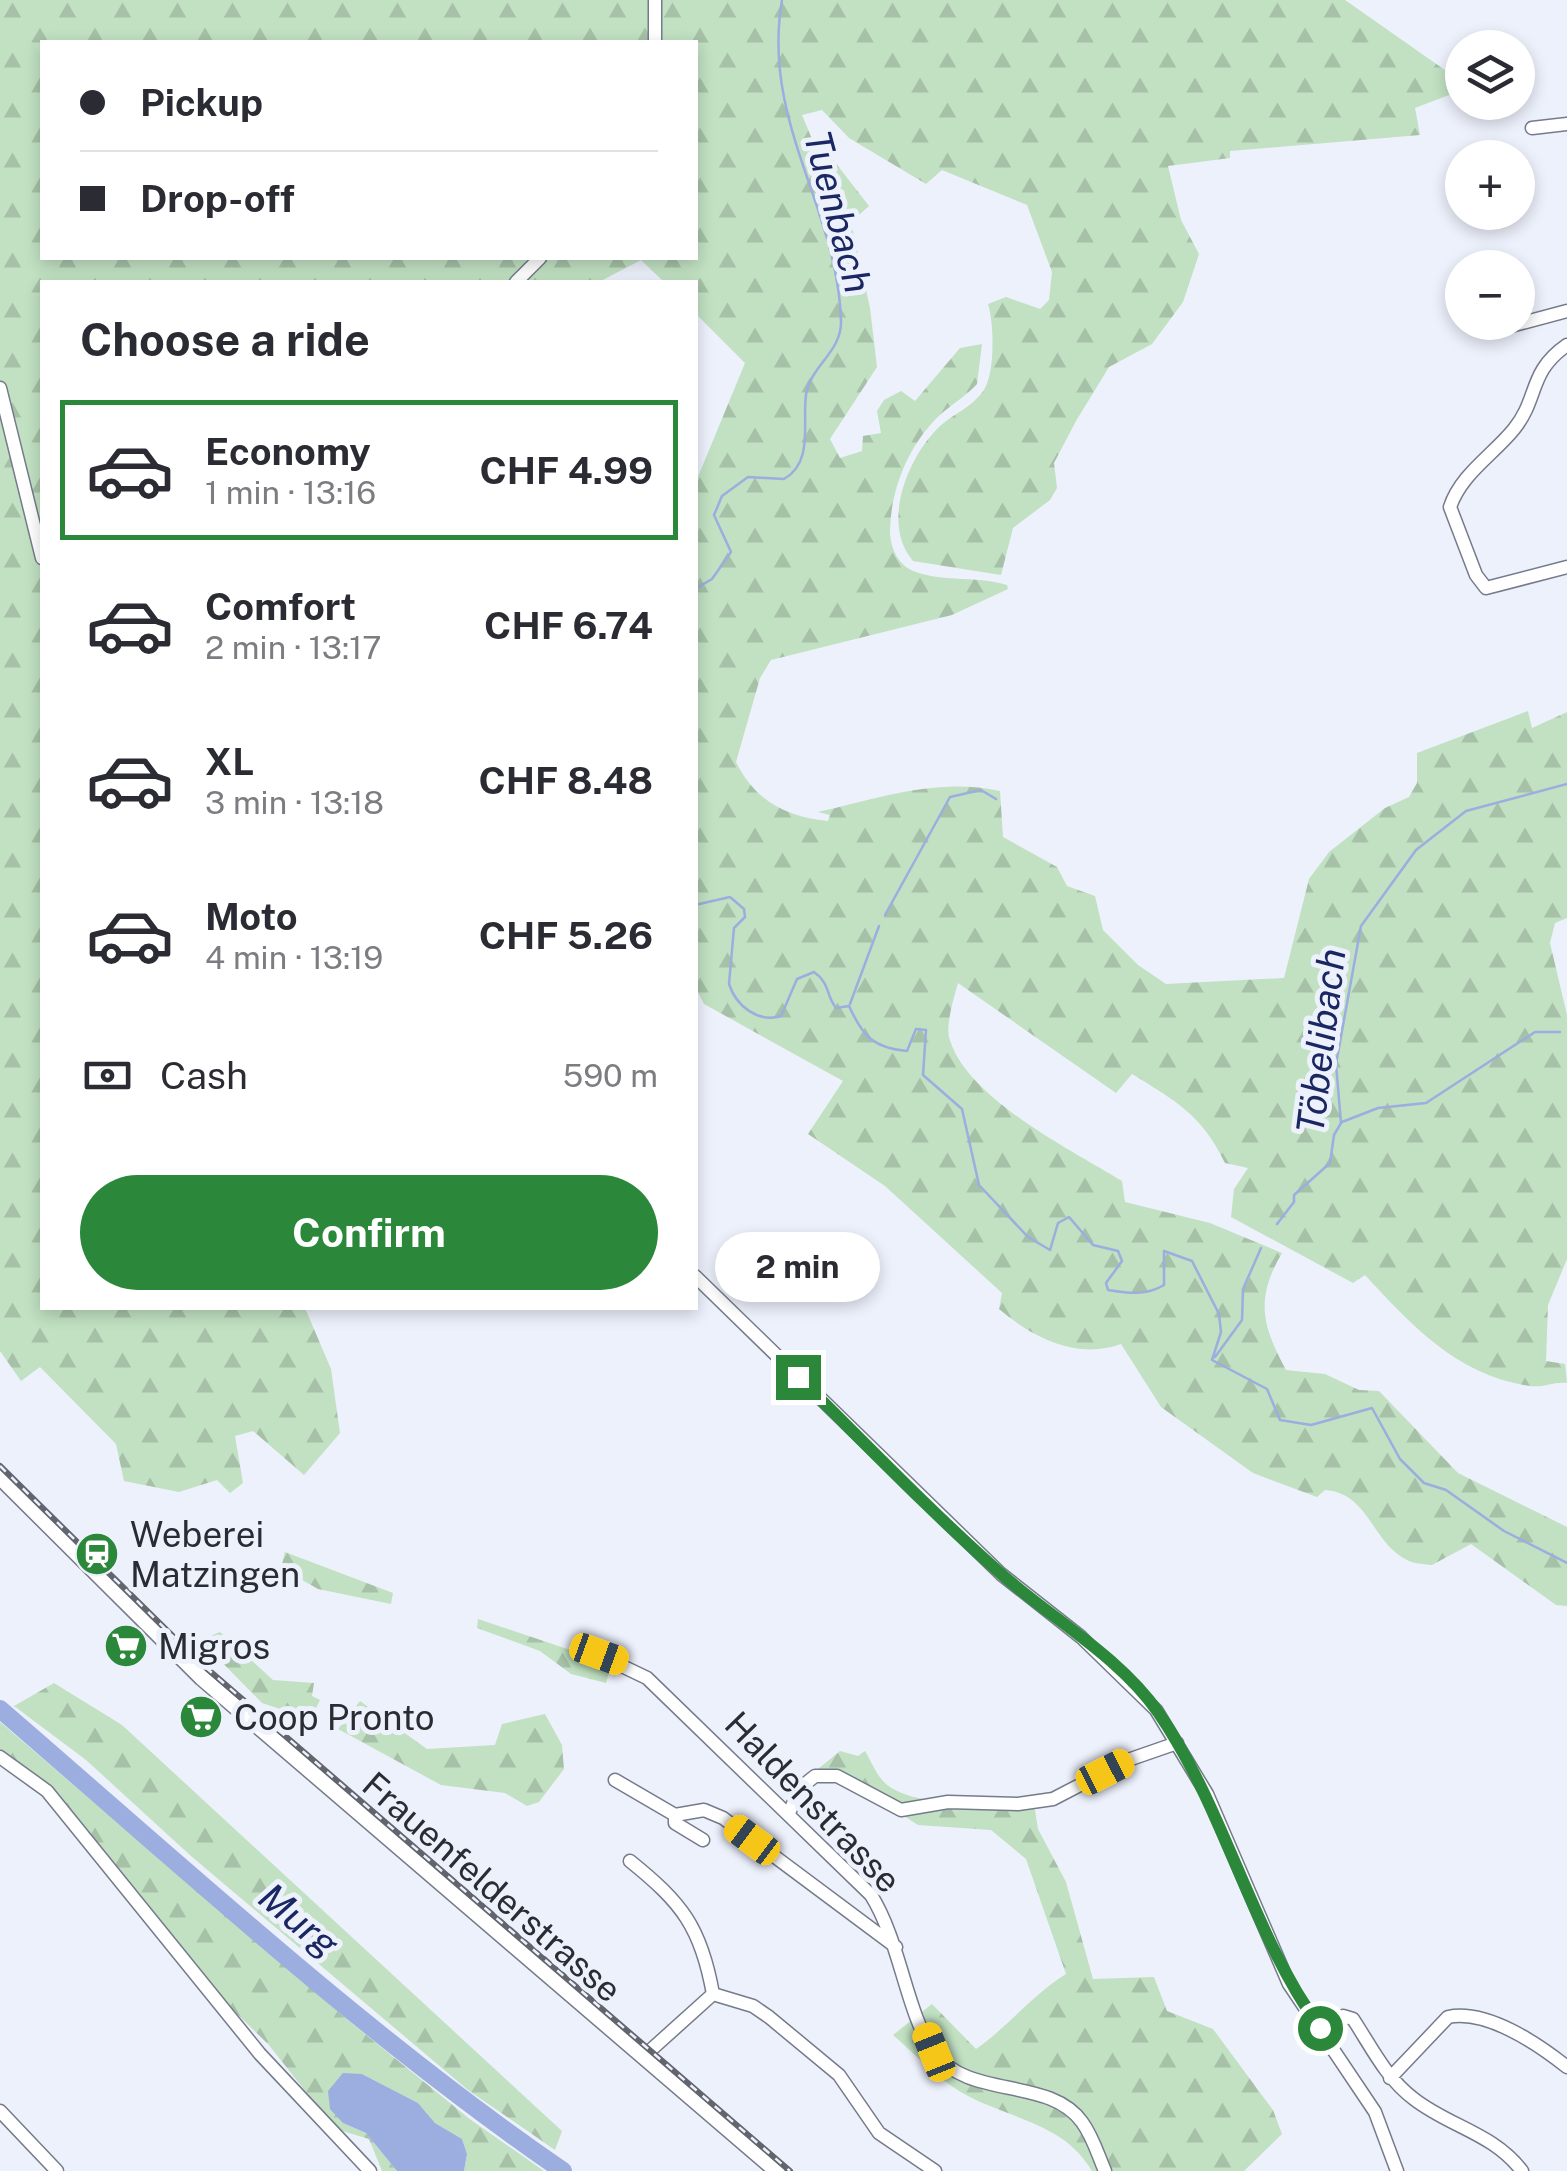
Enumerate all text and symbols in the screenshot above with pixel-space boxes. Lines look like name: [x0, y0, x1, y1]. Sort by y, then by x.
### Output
map controls: [1445, 30, 1535, 340]
button: layers: [1445, 30, 1535, 120]
text: Pickup: [140, 80, 263, 125]
water label: Tuenbach: [795, 126, 881, 298]
button: +: [1445, 140, 1535, 230]
text: Drop-off: [140, 176, 295, 221]
button: −: [1445, 250, 1535, 340]
text: Choose a ride: [80, 313, 370, 366]
icon: car: [85, 425, 175, 515]
text: Economy: [205, 429, 371, 474]
text: CHF 4.99: [479, 448, 653, 493]
text: 1 min · 13:16: [205, 474, 376, 511]
icon: car: [85, 580, 175, 670]
text: Comfort: [205, 584, 356, 629]
text: CHF 6.74: [484, 603, 653, 648]
text: 2 min · 13:17: [205, 629, 381, 666]
icon: car: [85, 735, 175, 825]
text: XL: [205, 739, 254, 784]
text: CHF 8.48: [479, 758, 653, 803]
text: 3 min · 13:18: [205, 784, 384, 821]
icon: car: [85, 890, 175, 980]
text: Moto: [205, 894, 298, 939]
text: CHF 5.26: [479, 913, 653, 958]
text: 4 min · 13:19: [205, 939, 383, 976]
water label: Töbelibach: [1287, 946, 1355, 1136]
icon: cash: [80, 1048, 135, 1103]
text: Cash: [160, 1053, 248, 1098]
text: 590 m: [563, 1057, 658, 1094]
button: Confirm: [80, 1175, 658, 1290]
callout: 2 min: [716, 1232, 880, 1302]
text: 2 min: [756, 1248, 839, 1285]
route end: [776, 1355, 821, 1400]
place label: Weberei Matzingen: [130, 1514, 300, 1595]
station icon: Weberei Matzingen: [74, 1531, 120, 1577]
supermarket icon: Migros: [103, 1623, 149, 1669]
place label: Migros: [158, 1626, 270, 1667]
car: [566, 1630, 632, 1678]
supermarket icon: Coop Pronto: [178, 1694, 224, 1740]
place label: Coop Pronto: [234, 1697, 435, 1738]
street label: Haldenstrasse: [717, 1703, 909, 1901]
car: [1071, 1745, 1139, 1799]
street label: Frauenfelderstrasse: [354, 1764, 630, 2010]
car: [719, 1810, 785, 1870]
water label: Murg: [250, 1874, 348, 1967]
route start: [1298, 2006, 1343, 2051]
car: [909, 2019, 959, 2085]

